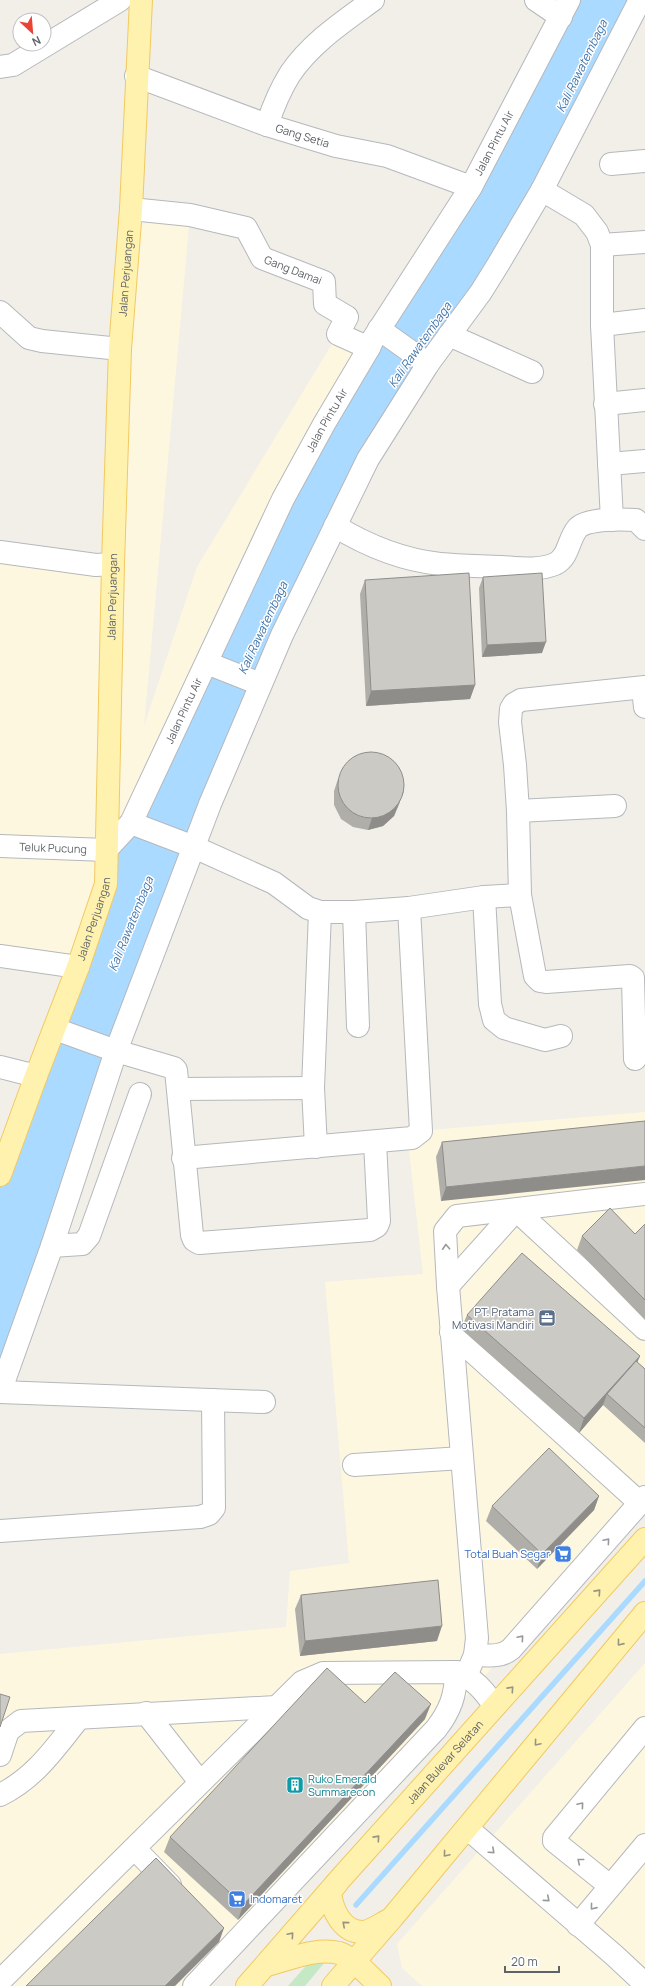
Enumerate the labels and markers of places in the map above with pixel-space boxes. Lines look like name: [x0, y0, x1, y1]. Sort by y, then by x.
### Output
place label: PT. Pratama Motivasi Mandiri: [452, 1304, 534, 1332]
office icon: PT. Pratama Motivasi Mandiri: [537, 1308, 557, 1328]
supermarket icon: Total Buah Segar: [553, 1544, 573, 1564]
place label: Total Buah Segar: [465, 1546, 550, 1561]
place label: Ruko Emerald Summarecon: [308, 1771, 376, 1799]
building icon: Ruko Emerald Summarecon: [285, 1775, 305, 1795]
supermarket icon: Indomaret: [227, 1889, 247, 1909]
place label: Indomaret: [250, 1891, 302, 1906]

